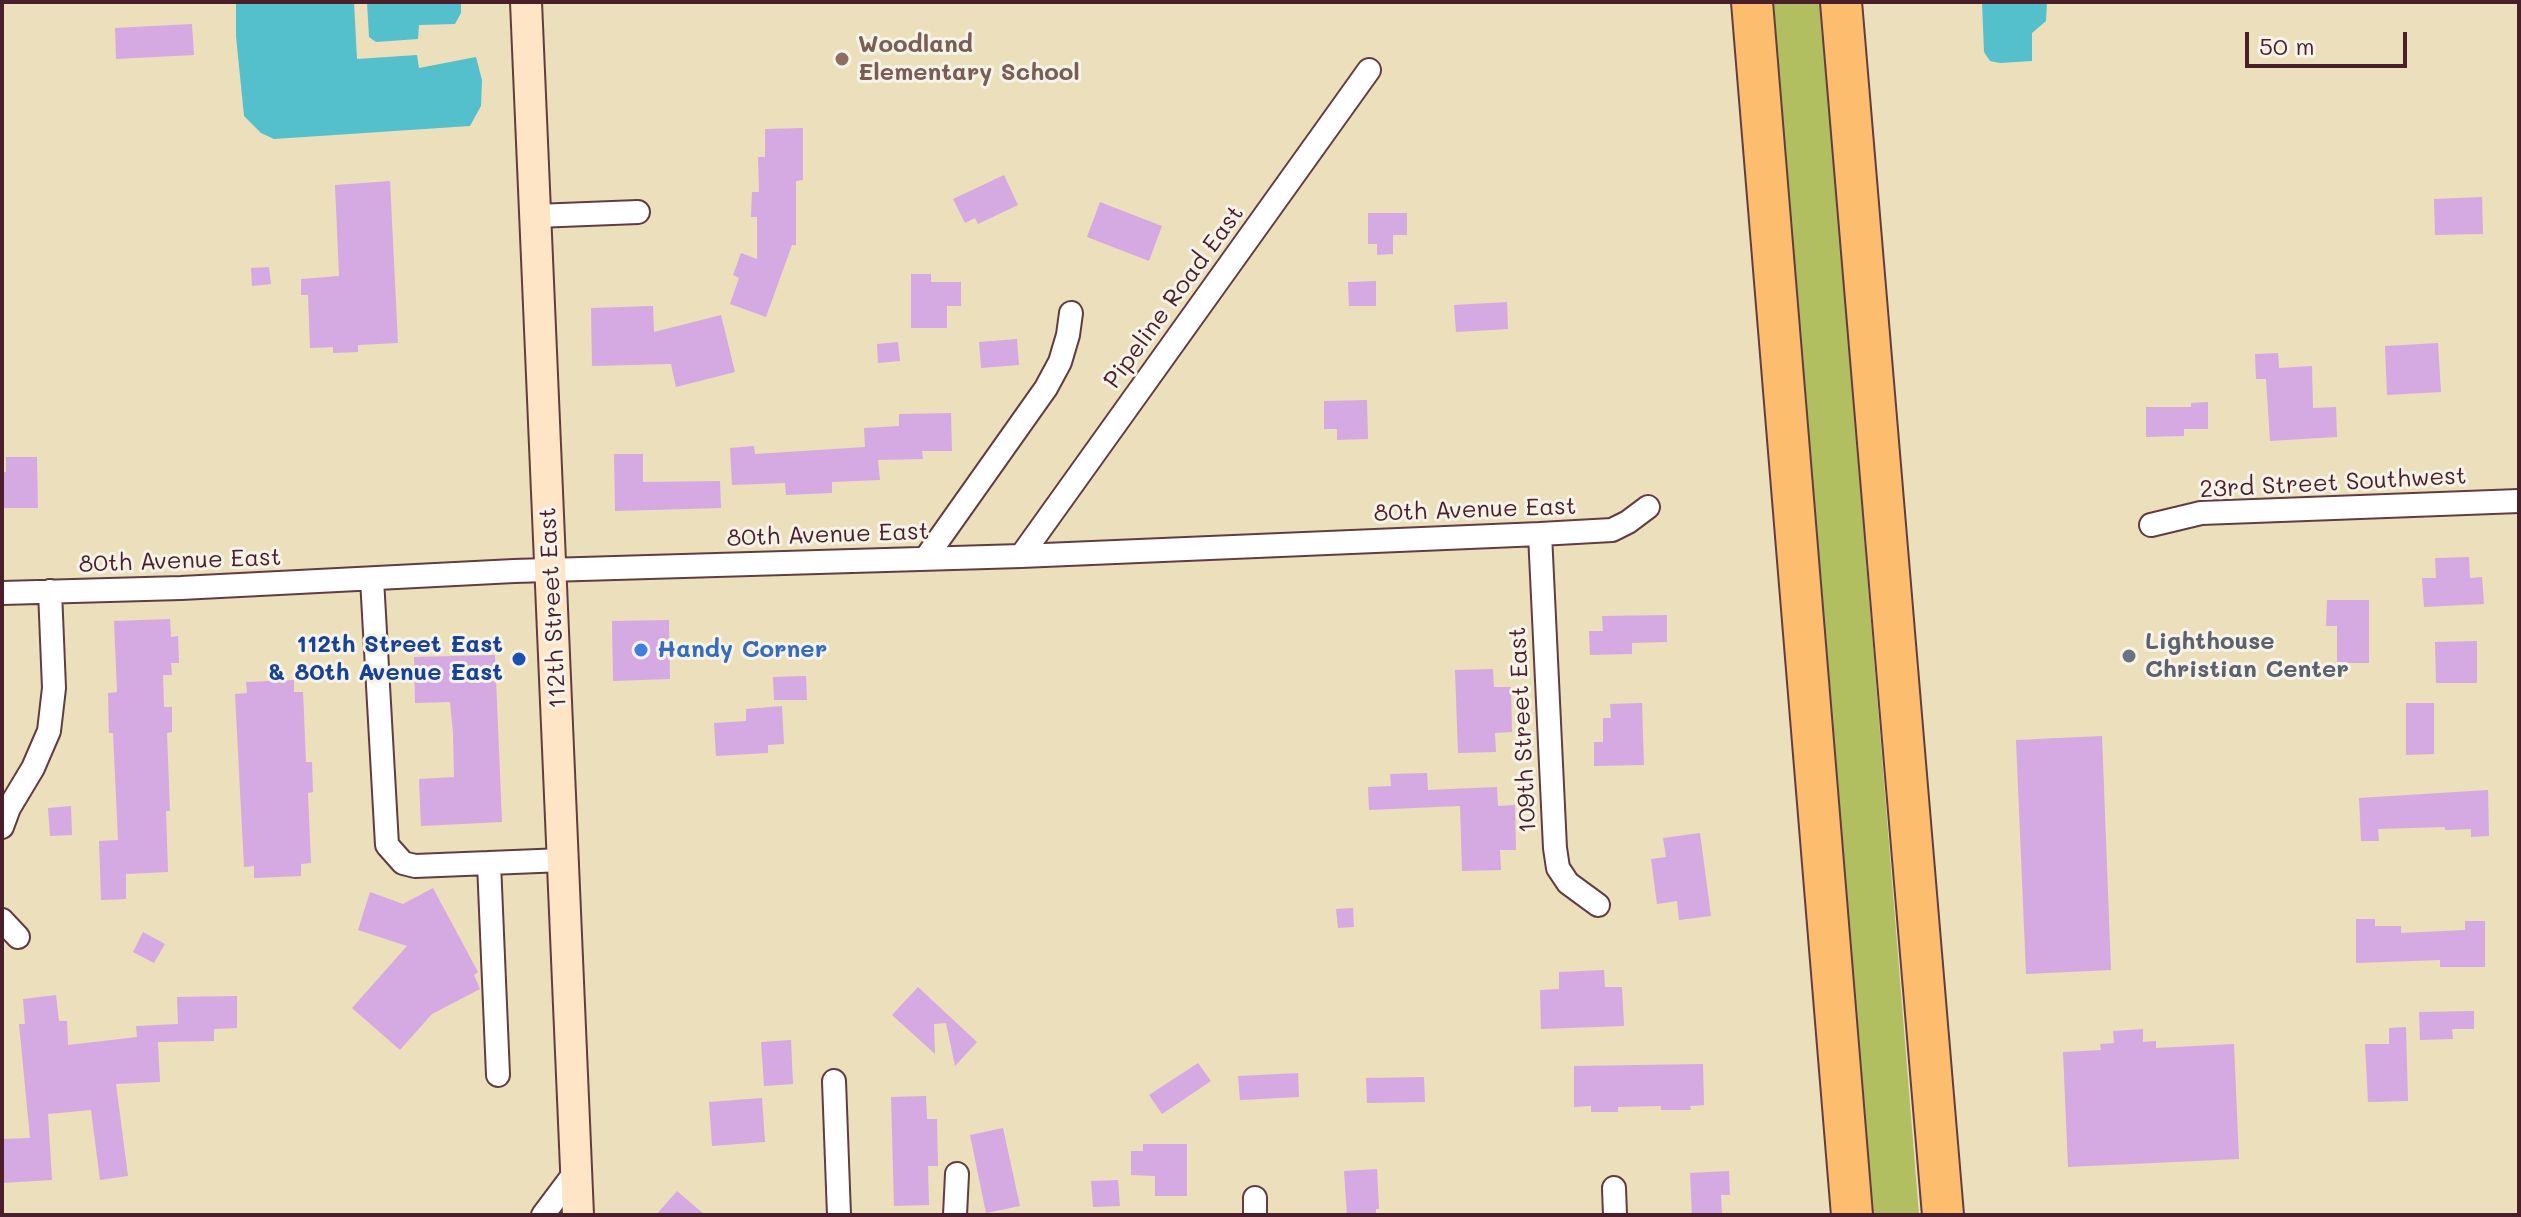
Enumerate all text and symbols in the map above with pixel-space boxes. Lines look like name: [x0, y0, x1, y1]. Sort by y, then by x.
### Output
scale bar: [2249, 16, 2411, 66]
text: 50 m: [2259, 30, 2315, 61]
place label: Woodland Elementary School: [858, 31, 1080, 87]
marker: Woodland Elementary School: [833, 50, 851, 68]
street label: Pipeline Road East: [1098, 200, 1250, 394]
street label: 23rd Street Southwest: [2199, 462, 2467, 504]
street label: 80th Avenue East: [1373, 492, 1577, 528]
street label: 112th Street East: [533, 507, 573, 709]
street label: 80th Avenue East: [726, 517, 930, 553]
street label: 80th Avenue East: [78, 543, 282, 579]
street label: 109th Street East: [1503, 626, 1543, 834]
place label: Lighthouse Christian Center: [2145, 628, 2349, 684]
place label: 112th Street East & 80th Avenue East: [268, 631, 503, 687]
place label: Handy Corner: [657, 636, 827, 664]
marker: Handy Corner: [632, 641, 650, 659]
marker: Lighthouse Christian Center: [2120, 647, 2138, 665]
marker: 112th Street East & 80th Avenue East: [510, 650, 528, 668]

